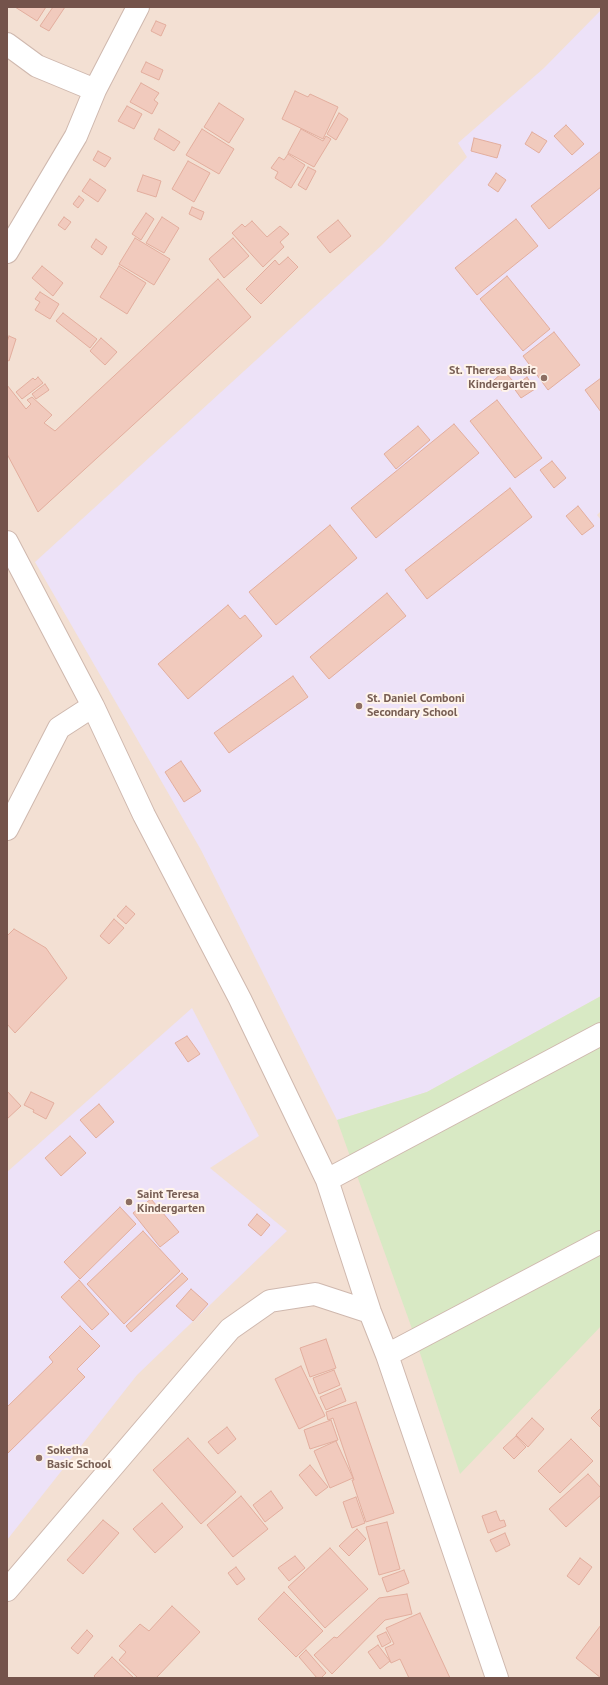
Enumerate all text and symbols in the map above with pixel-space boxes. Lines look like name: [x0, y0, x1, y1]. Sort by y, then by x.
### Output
place label: St. Theresa Basic Kindergarten: [449, 364, 536, 392]
marker: St. Theresa Basic Kindergarten: [539, 373, 549, 383]
place label: St. Daniel Comboni Secondary School: [367, 692, 465, 720]
marker: St. Daniel Comboni Secondary School: [354, 701, 364, 711]
place label: Saint Teresa Kindergarten: [137, 1188, 205, 1216]
marker: Saint Teresa Kindergarten: [124, 1197, 134, 1207]
place label: Soketha Basic School: [47, 1444, 111, 1472]
marker: Soketha Basic School: [34, 1453, 44, 1463]

